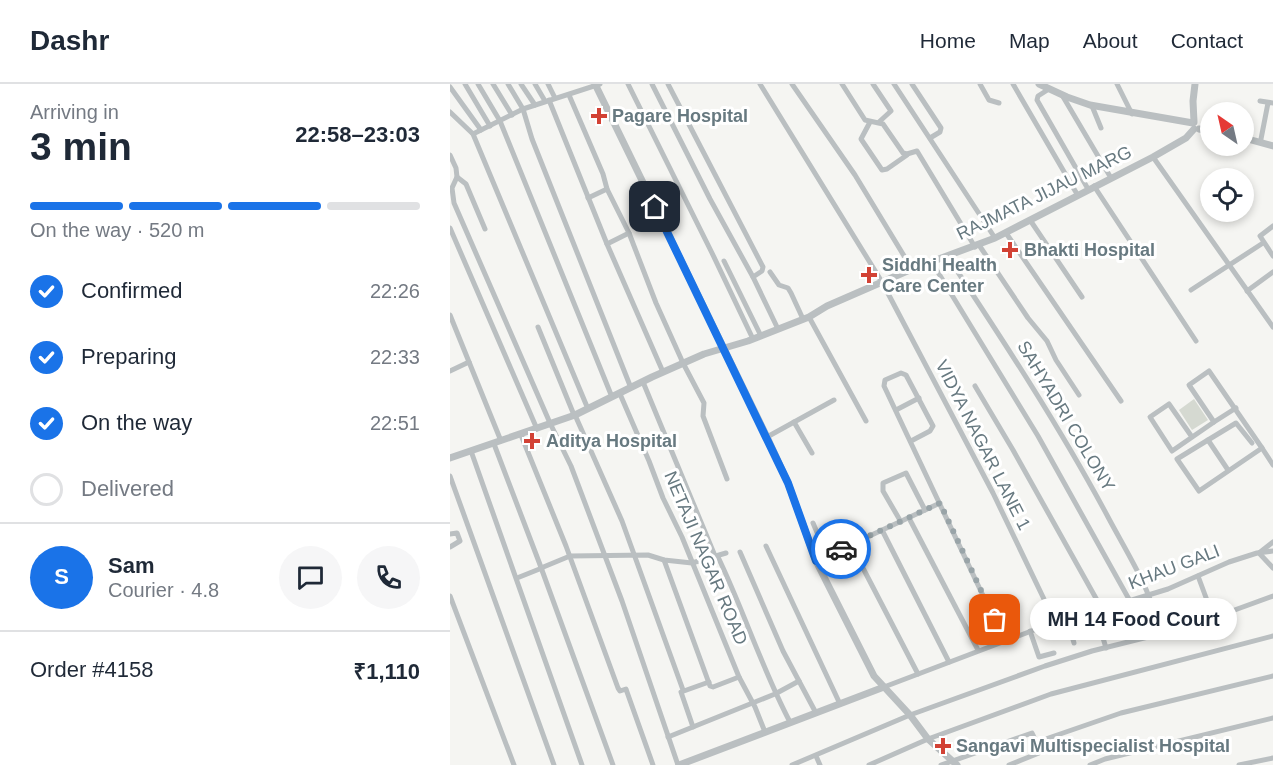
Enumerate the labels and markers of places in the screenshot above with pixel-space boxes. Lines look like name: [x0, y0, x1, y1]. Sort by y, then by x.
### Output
place label: Pagare Hospital: [612, 106, 748, 126]
marker: Pagare Hospital: [590, 107, 608, 125]
pin: [629, 181, 680, 232]
place label: Bhakti Hospital: [1024, 240, 1155, 260]
marker: Bhakti Hospital: [1001, 241, 1019, 259]
place label: Siddhi Health Care Center: [882, 255, 997, 296]
marker: Siddhi Health Care Center: [860, 266, 878, 284]
place label: Aditya Hospital: [546, 431, 677, 451]
marker: Aditya Hospital: [523, 432, 541, 450]
pin: [969, 594, 1020, 645]
callout: MH 14 Food Court: [1031, 599, 1238, 641]
place label: Sangavi Multispecialist Hospital: [956, 736, 1230, 756]
marker: Sangavi Multispecialist Hospital: [934, 737, 952, 755]

